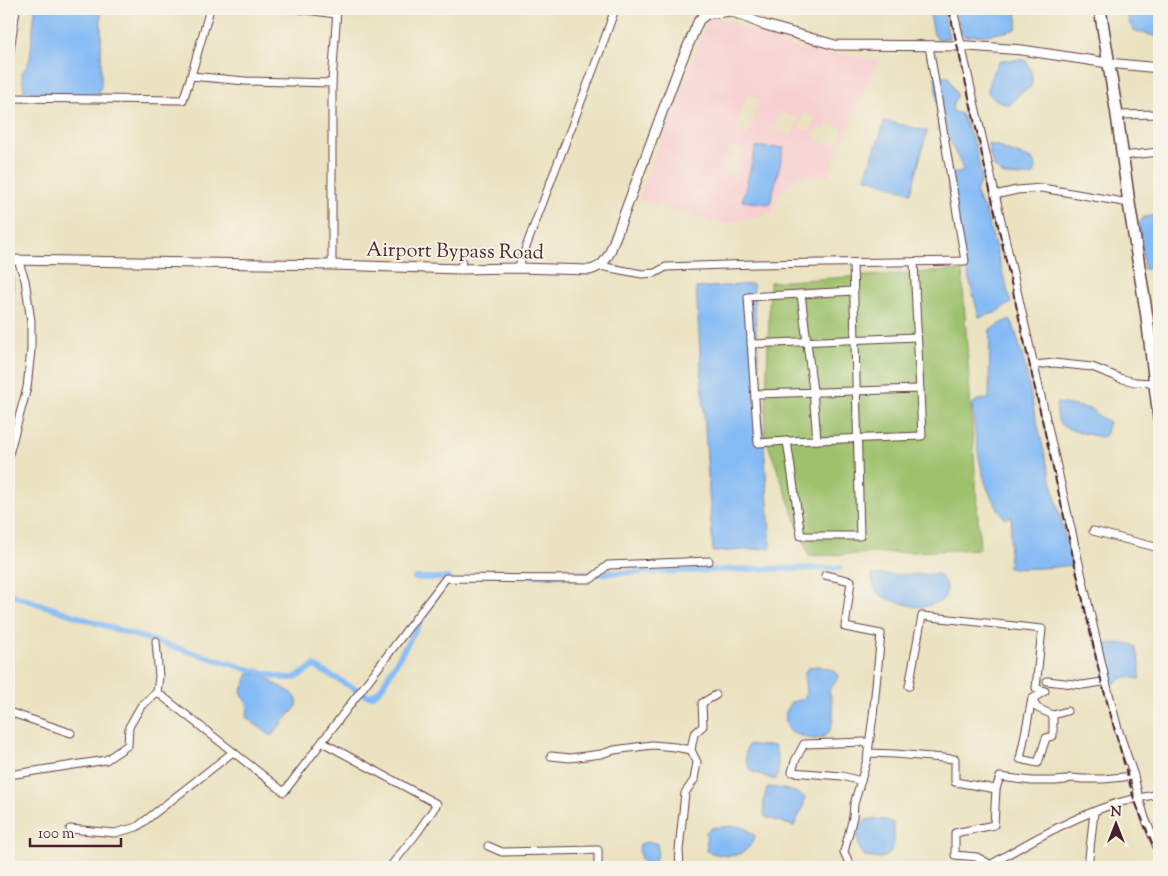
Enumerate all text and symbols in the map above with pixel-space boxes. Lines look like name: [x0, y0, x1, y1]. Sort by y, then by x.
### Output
street label: Airport Bypass Road: [366, 236, 544, 269]
north arrow: [1090, 798, 1140, 848]
text: N: [1110, 803, 1122, 823]
scale bar: [30, 816, 121, 848]
text: 100 m: [38, 824, 75, 845]

